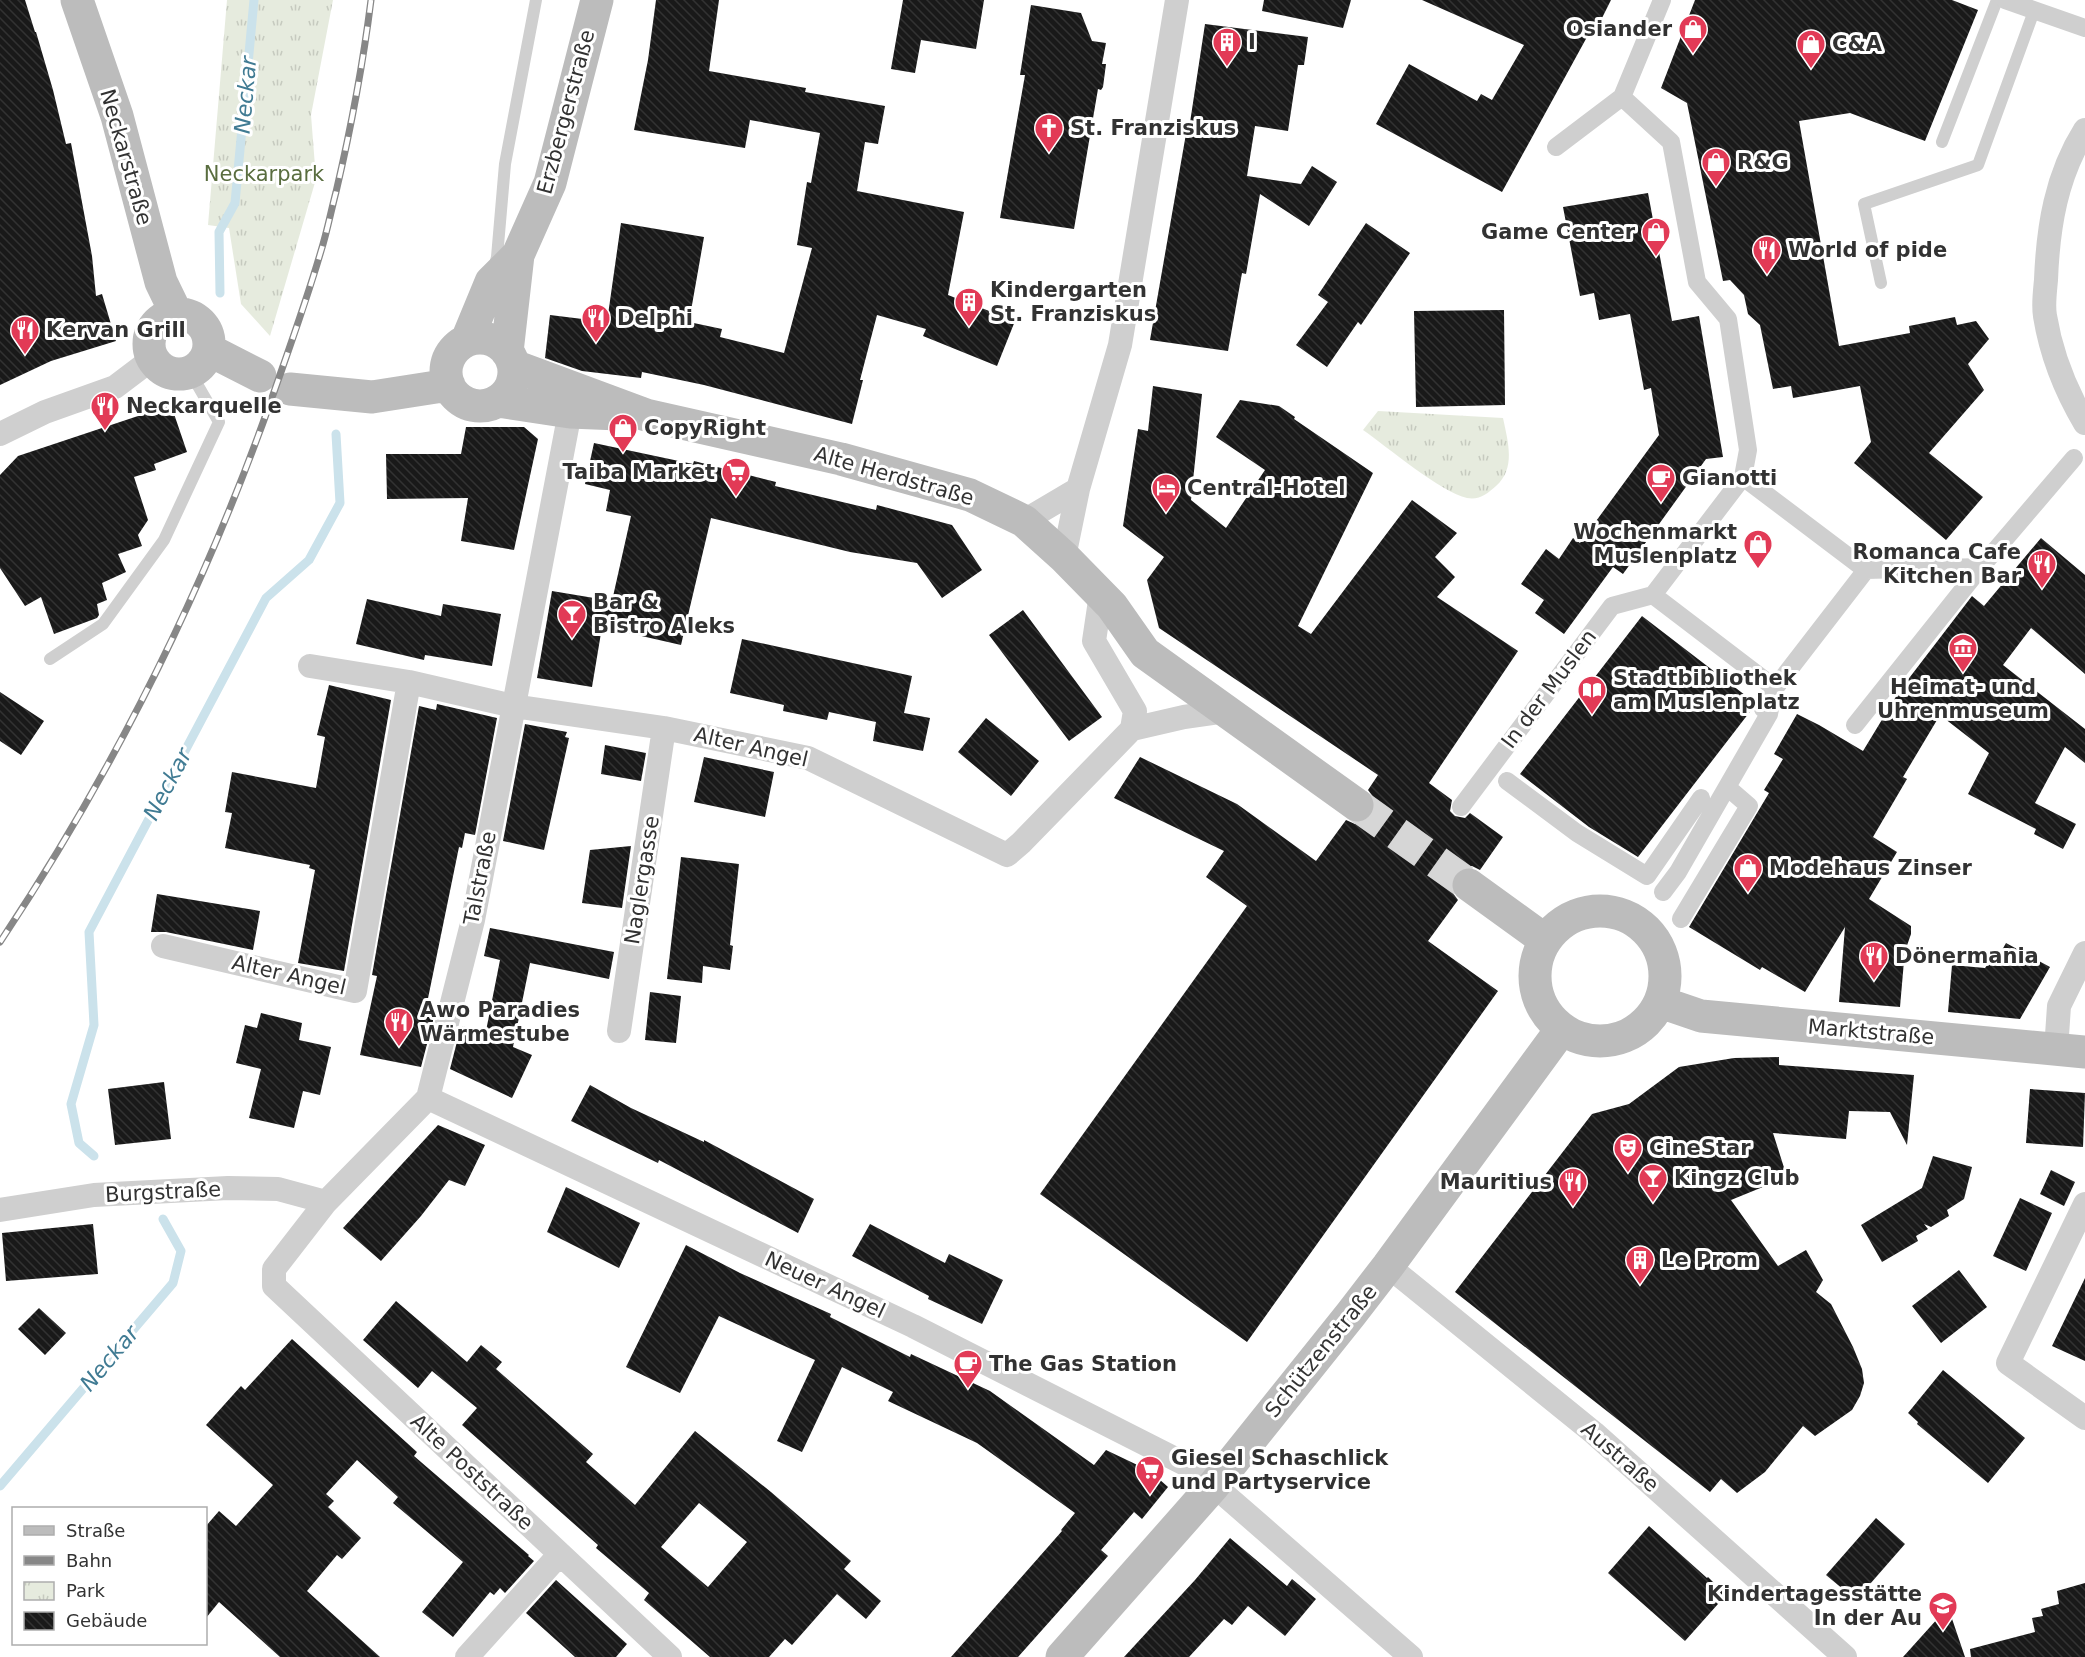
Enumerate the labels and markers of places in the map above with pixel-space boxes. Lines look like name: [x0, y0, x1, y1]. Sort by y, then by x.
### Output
shop icon: Osiander: [1677, 13, 1709, 55]
place label: Osiander: [1566, 17, 1673, 41]
building icon: I: [1211, 26, 1243, 68]
shop icon: C&A: [1795, 28, 1827, 70]
place label: I: [1248, 30, 1256, 54]
place label: C&A: [1832, 32, 1883, 56]
church icon: St. Franziskus: [1033, 112, 1065, 154]
place label: St. Franziskus: [1070, 116, 1236, 140]
shop icon: R&G: [1700, 146, 1732, 188]
place label: R&G: [1737, 150, 1789, 174]
shop icon: Game Center: [1640, 216, 1672, 258]
place label: Game Center: [1481, 220, 1636, 244]
restaurant icon: World of pide: [1751, 234, 1783, 276]
place label: World of pide: [1788, 238, 1947, 262]
place label: Kindergarten St. Franziskus: [990, 278, 1156, 326]
building icon: Kindergarten St. Franziskus: [953, 286, 985, 328]
restaurant icon: Delphi: [580, 302, 612, 344]
place label: Delphi: [617, 306, 693, 330]
restaurant icon: Kervan Grill: [9, 314, 41, 356]
place label: Kervan Grill: [46, 318, 186, 342]
restaurant icon: Neckarquelle: [89, 390, 121, 432]
place label: Neckarquelle: [126, 394, 282, 418]
shop icon: CopyRight: [607, 412, 639, 454]
place label: CopyRight: [644, 416, 766, 440]
supermarket icon: Taiba Market: [720, 456, 752, 498]
place label: Taiba Market: [562, 460, 715, 484]
cafe icon: Gianotti: [1645, 462, 1677, 504]
place label: Gianotti: [1682, 466, 1777, 490]
hotel icon: Central-Hotel: [1150, 472, 1182, 514]
place label: Central-Hotel: [1187, 476, 1346, 500]
place label: Wochenmarkt Muslenplatz: [1573, 520, 1737, 568]
shop icon: Wochenmarkt Muslenplatz: [1742, 528, 1774, 570]
place label: Romanca Cafe Kitchen Bar: [1853, 540, 2022, 588]
restaurant icon: Romanca Cafe Kitchen Bar: [2026, 548, 2058, 590]
place label: Bar & Bistro Aleks: [593, 590, 735, 638]
bar icon: Bar & Bistro Aleks: [556, 598, 588, 640]
museum icon: Heimat- und Uhrenmuseum: [1947, 632, 1979, 674]
place label: Stadtbibliothek am Muslenplatz: [1613, 666, 1800, 714]
library icon: Stadtbibliothek am Muslenplatz: [1576, 674, 1608, 716]
place label: Heimat- und Uhrenmuseum: [1877, 675, 2049, 723]
shop icon: Modehaus Zinser: [1732, 852, 1764, 894]
place label: Modehaus Zinser: [1769, 856, 1973, 880]
restaurant icon: Dönermania: [1858, 940, 1890, 982]
place label: Dönermania: [1895, 944, 2039, 968]
place label: Awo Paradies Wärmestube: [420, 998, 580, 1046]
restaurant icon: Awo Paradies Wärmestube: [383, 1006, 415, 1048]
theatre icon: CineStar: [1612, 1132, 1644, 1174]
place label: CineStar: [1649, 1136, 1751, 1160]
bar icon: Kingz Club: [1637, 1162, 1669, 1204]
restaurant icon: Mauritius: [1557, 1166, 1589, 1208]
place label: Kingz Club: [1674, 1166, 1800, 1190]
place label: Mauritius: [1440, 1170, 1552, 1194]
building icon: Le Prom: [1624, 1244, 1656, 1286]
place label: Le Prom: [1661, 1248, 1758, 1272]
cafe icon: The Gas Station: [952, 1348, 984, 1390]
place label: The Gas Station: [989, 1352, 1177, 1376]
place label: Giesel Schaschlick und Partyservice: [1171, 1446, 1389, 1494]
supermarket icon: Giesel Schaschlick und Partyservice: [1134, 1454, 1166, 1496]
place label: Kindertagesstätte In der Au: [1707, 1582, 1922, 1630]
school or university icon: Kindertagesstätte In der Au: [1927, 1590, 1959, 1632]

